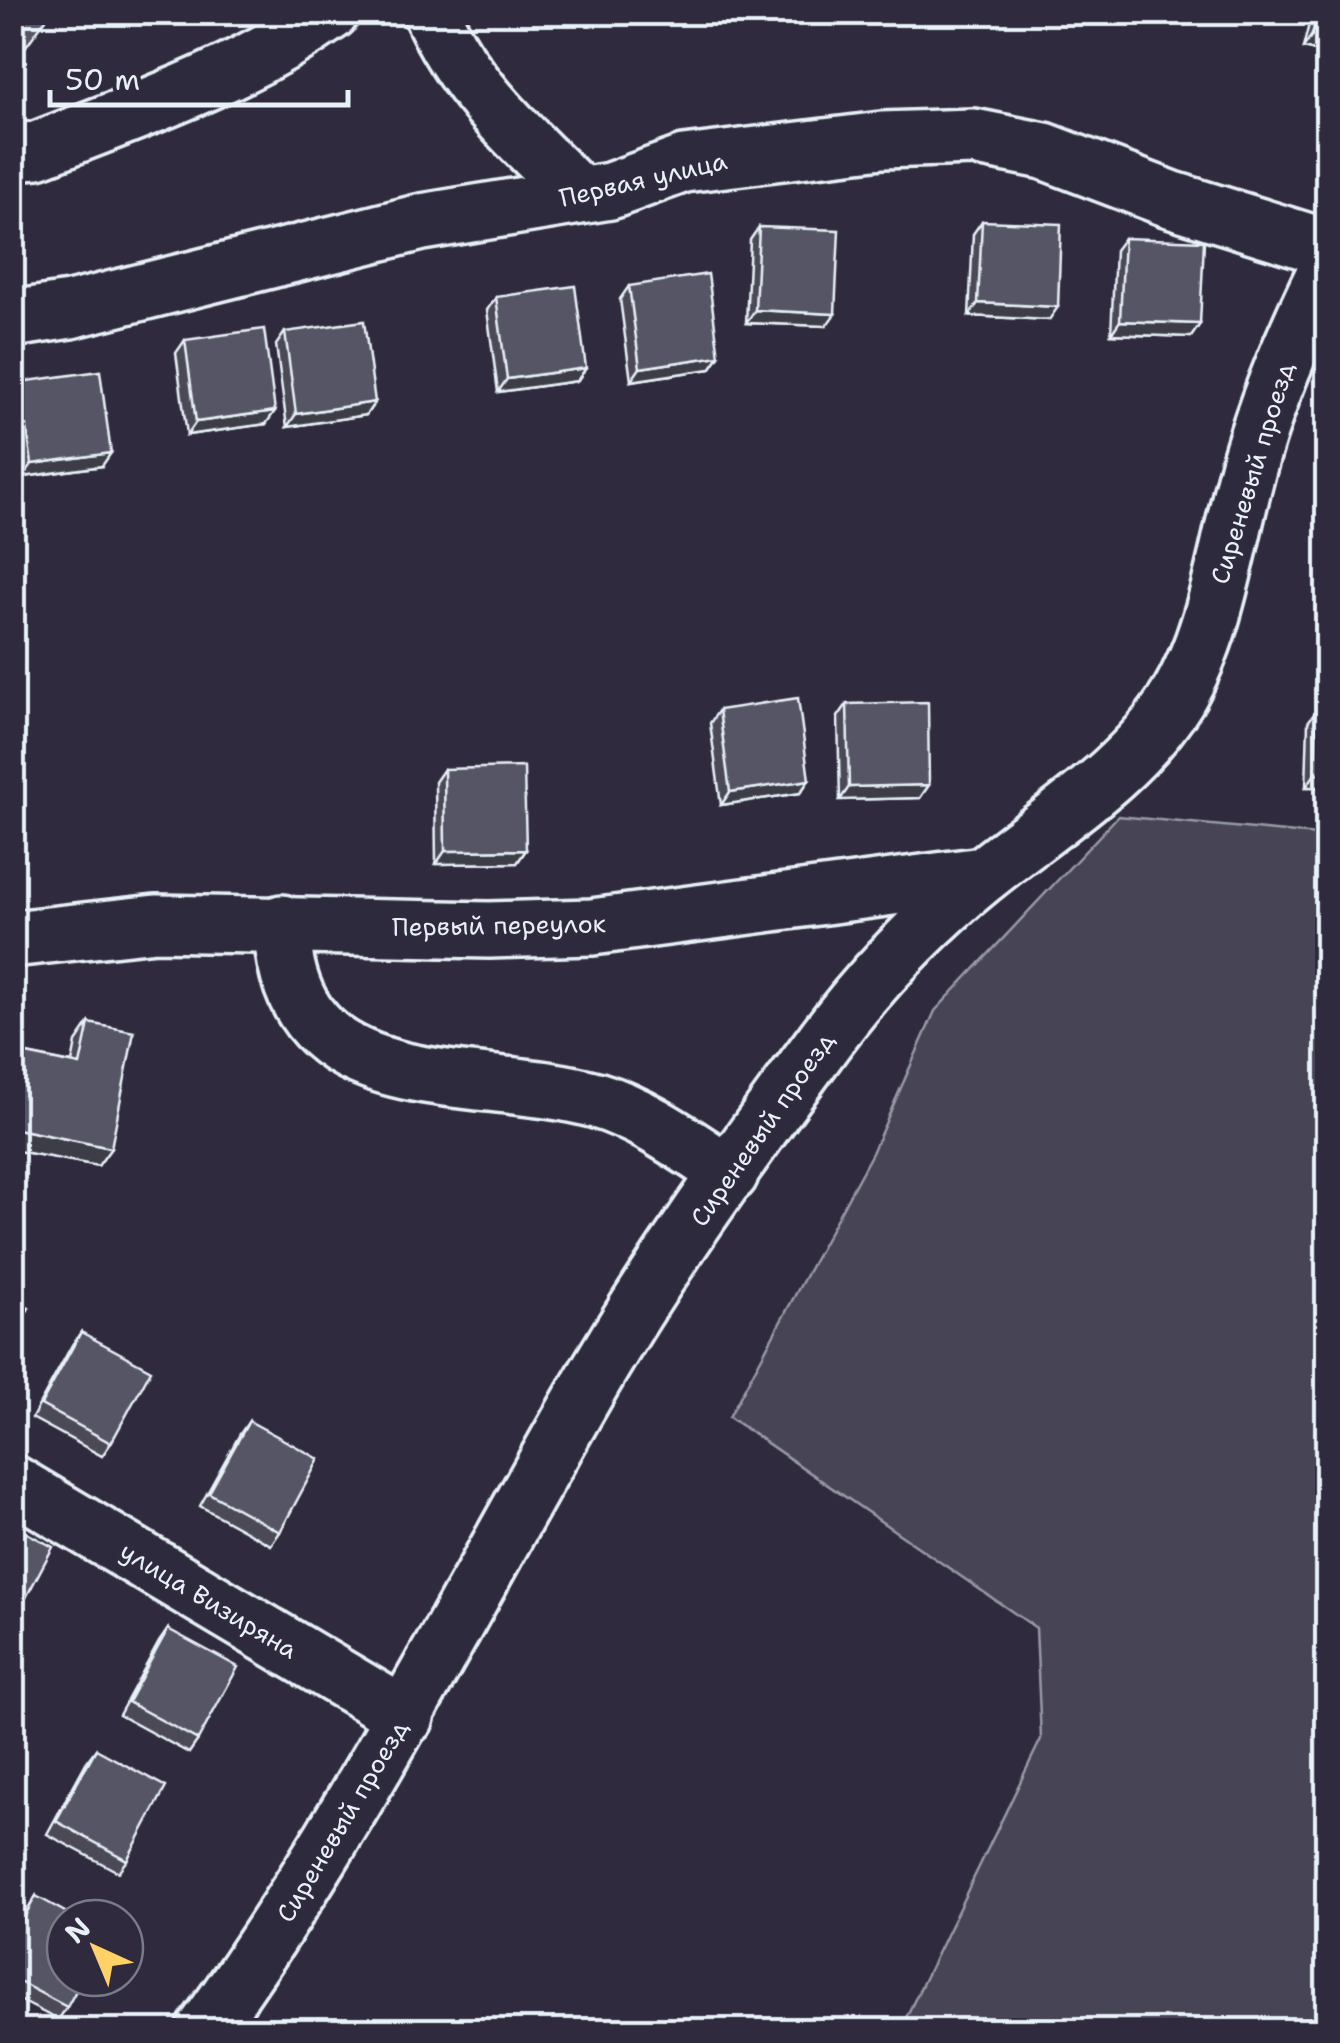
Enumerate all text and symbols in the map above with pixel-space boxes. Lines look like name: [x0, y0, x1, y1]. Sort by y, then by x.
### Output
scale bar: [50, 45, 348, 107]
text: 50 m: [65, 59, 140, 100]
street label: Первая улица: [556, 143, 731, 215]
street label: Сиреневый проезд: [1202, 358, 1302, 588]
street label: Первый переулок: [392, 906, 606, 944]
street label: Сиреневый проезд: [682, 1025, 842, 1233]
street label: улица Визиряна: [114, 1534, 304, 1667]
street label: Сиреневый проезд: [268, 1714, 416, 1928]
north arrow: [45, 1898, 145, 1998]
text: N: [56, 1909, 99, 1951]

